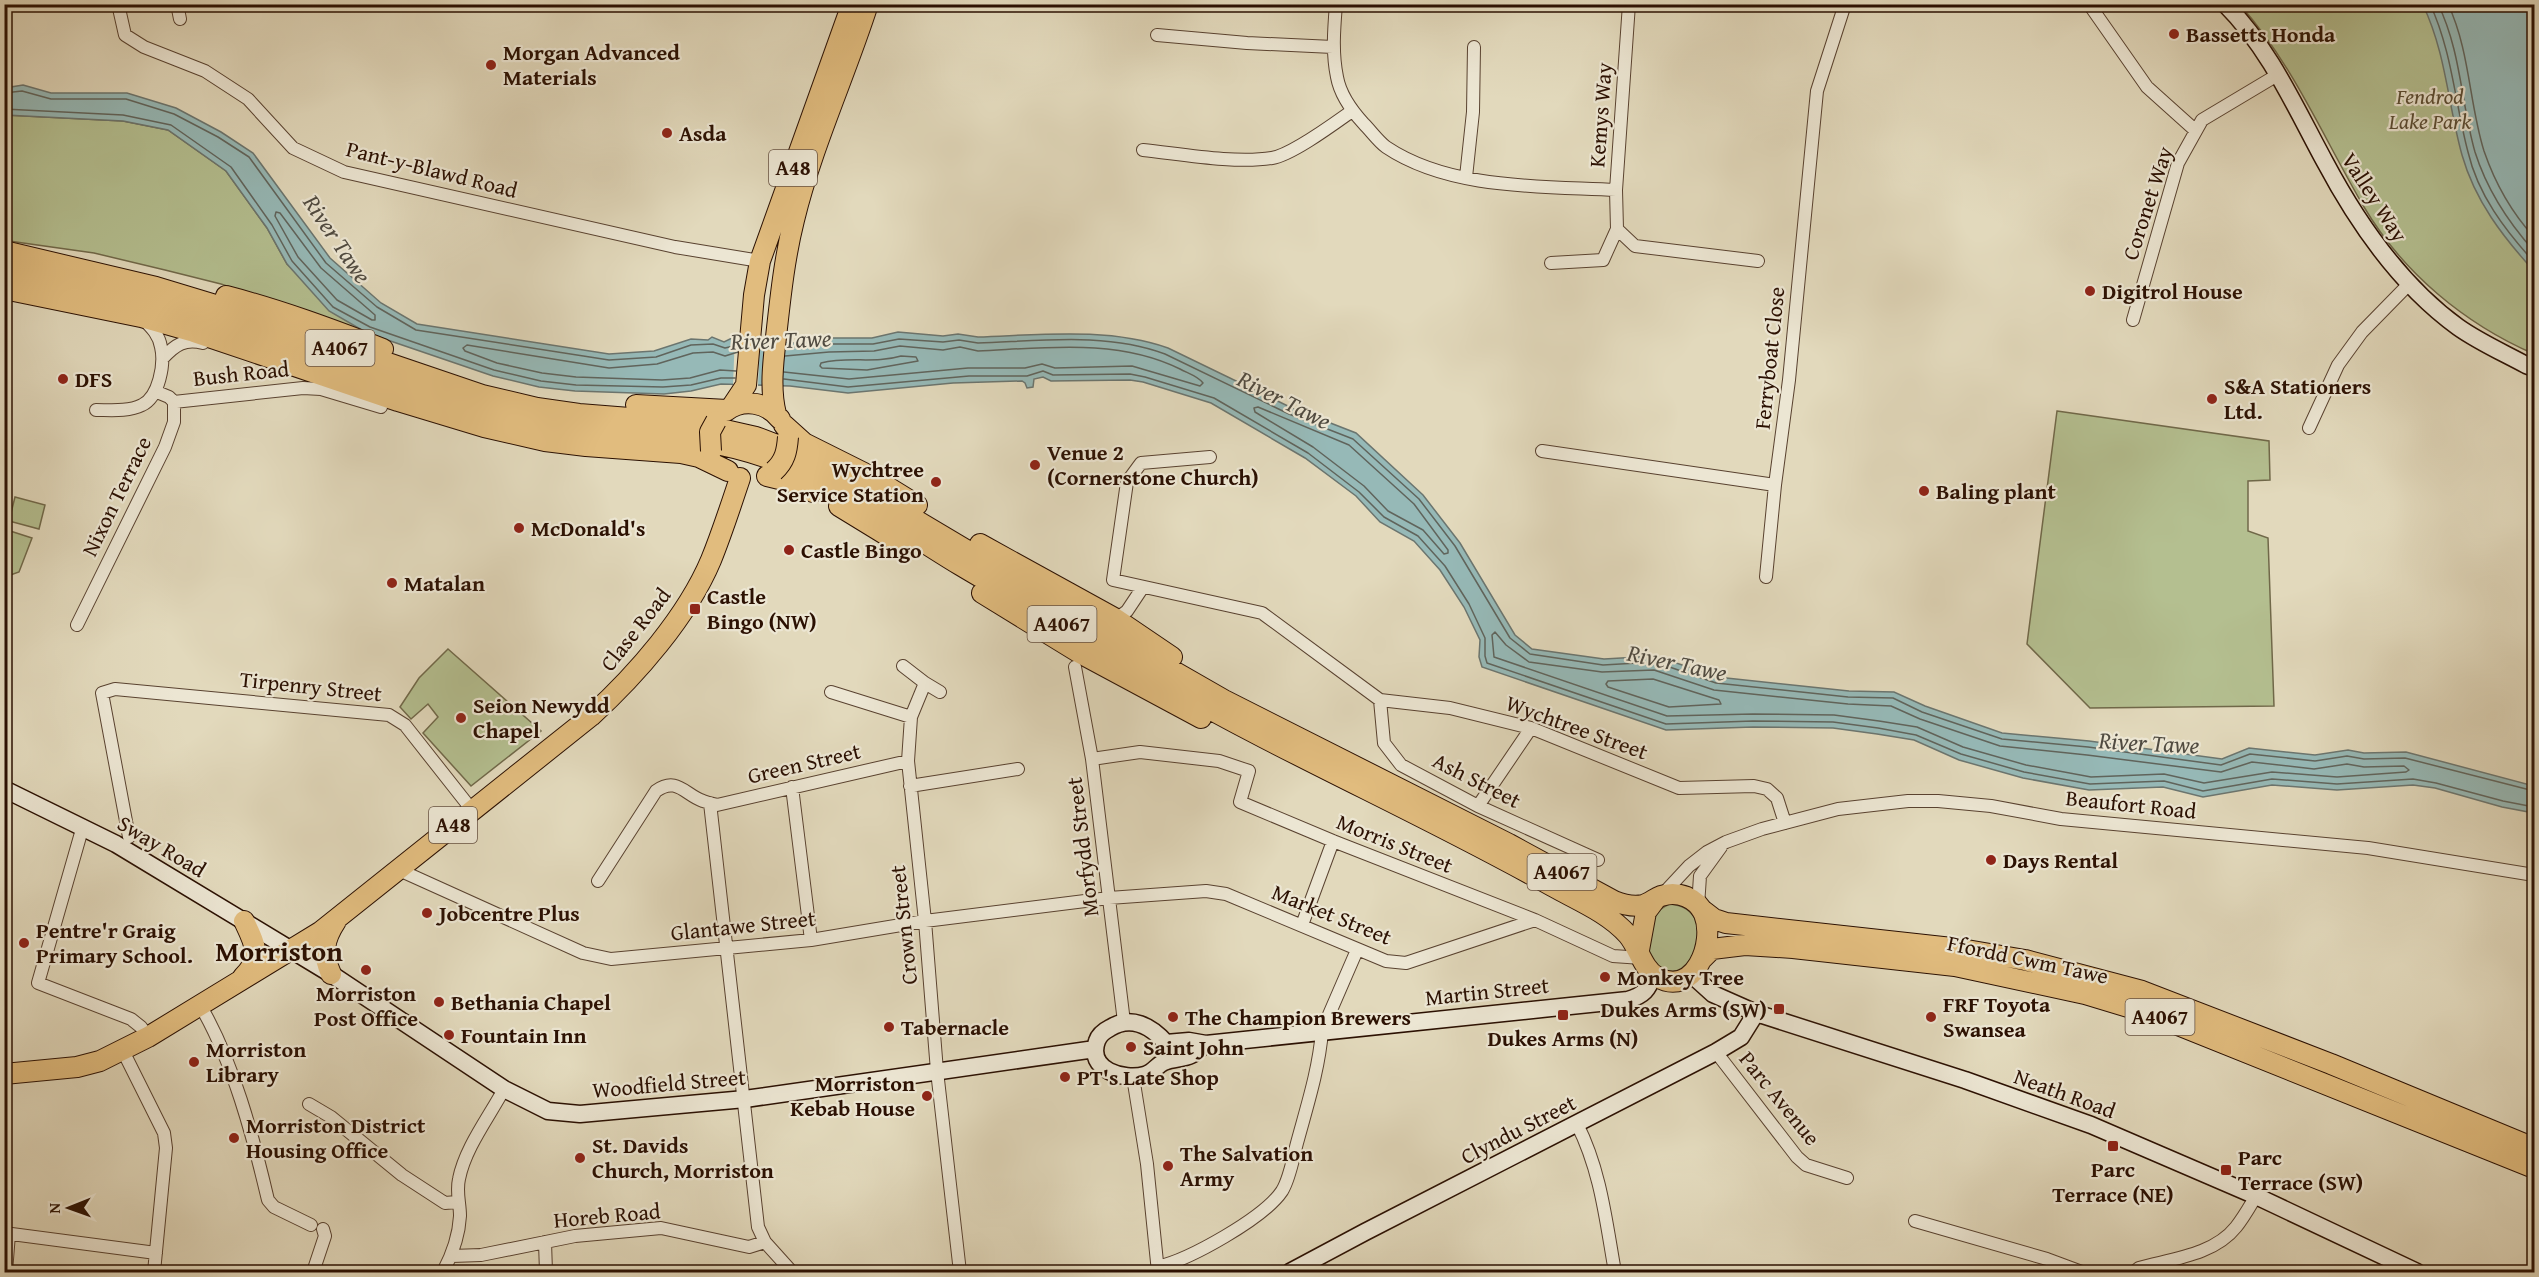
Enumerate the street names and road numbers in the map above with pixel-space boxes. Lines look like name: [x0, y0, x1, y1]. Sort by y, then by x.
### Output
street label: Kemys Way: [1580, 61, 1620, 169]
street label: Pant-y-Blawd Road: [343, 132, 521, 206]
street label: Coronet Way: [2114, 142, 2180, 264]
street label: Valley Way: [2334, 146, 2416, 248]
road number: A48: [769, 150, 817, 186]
street label: Ferryboat Close: [1746, 285, 1792, 431]
road number: A4067: [306, 330, 374, 366]
street label: Bush Road: [191, 352, 291, 394]
street label: Nixon Terrace: [73, 431, 159, 561]
street label: Clase Road: [592, 580, 678, 678]
road number: A4067: [1028, 606, 1096, 642]
street label: Tirpenry Street: [238, 663, 384, 709]
street label: Wychtree Street: [1501, 686, 1653, 768]
street label: Green Street: [744, 734, 864, 792]
street label: Ash Street: [1427, 744, 1527, 816]
street label: Morfydd Street: [1058, 775, 1106, 919]
street label: Beaufort Road: [2064, 781, 2198, 827]
street label: Morris Street: [1332, 805, 1458, 881]
street label: Sway Road: [112, 807, 213, 885]
road number: A48: [429, 807, 477, 843]
road number: A4067: [1528, 854, 1596, 890]
street label: Crown Street: [881, 863, 925, 986]
street label: Market Street: [1267, 875, 1397, 953]
street label: Glantawe Street: [669, 901, 817, 949]
street label: Ffordd Cwm Tawe: [1945, 926, 2111, 992]
street label: Martin Street: [1424, 969, 1551, 1013]
road number: A4067: [2126, 999, 2194, 1035]
street label: Parc Avenue: [1732, 1044, 1828, 1152]
street label: Woodfield Street: [591, 1060, 747, 1106]
street label: Neath Road: [2010, 1060, 2121, 1126]
street label: Clyndu Street: [1455, 1086, 1581, 1172]
street label: Horeb Road: [552, 1194, 662, 1236]

